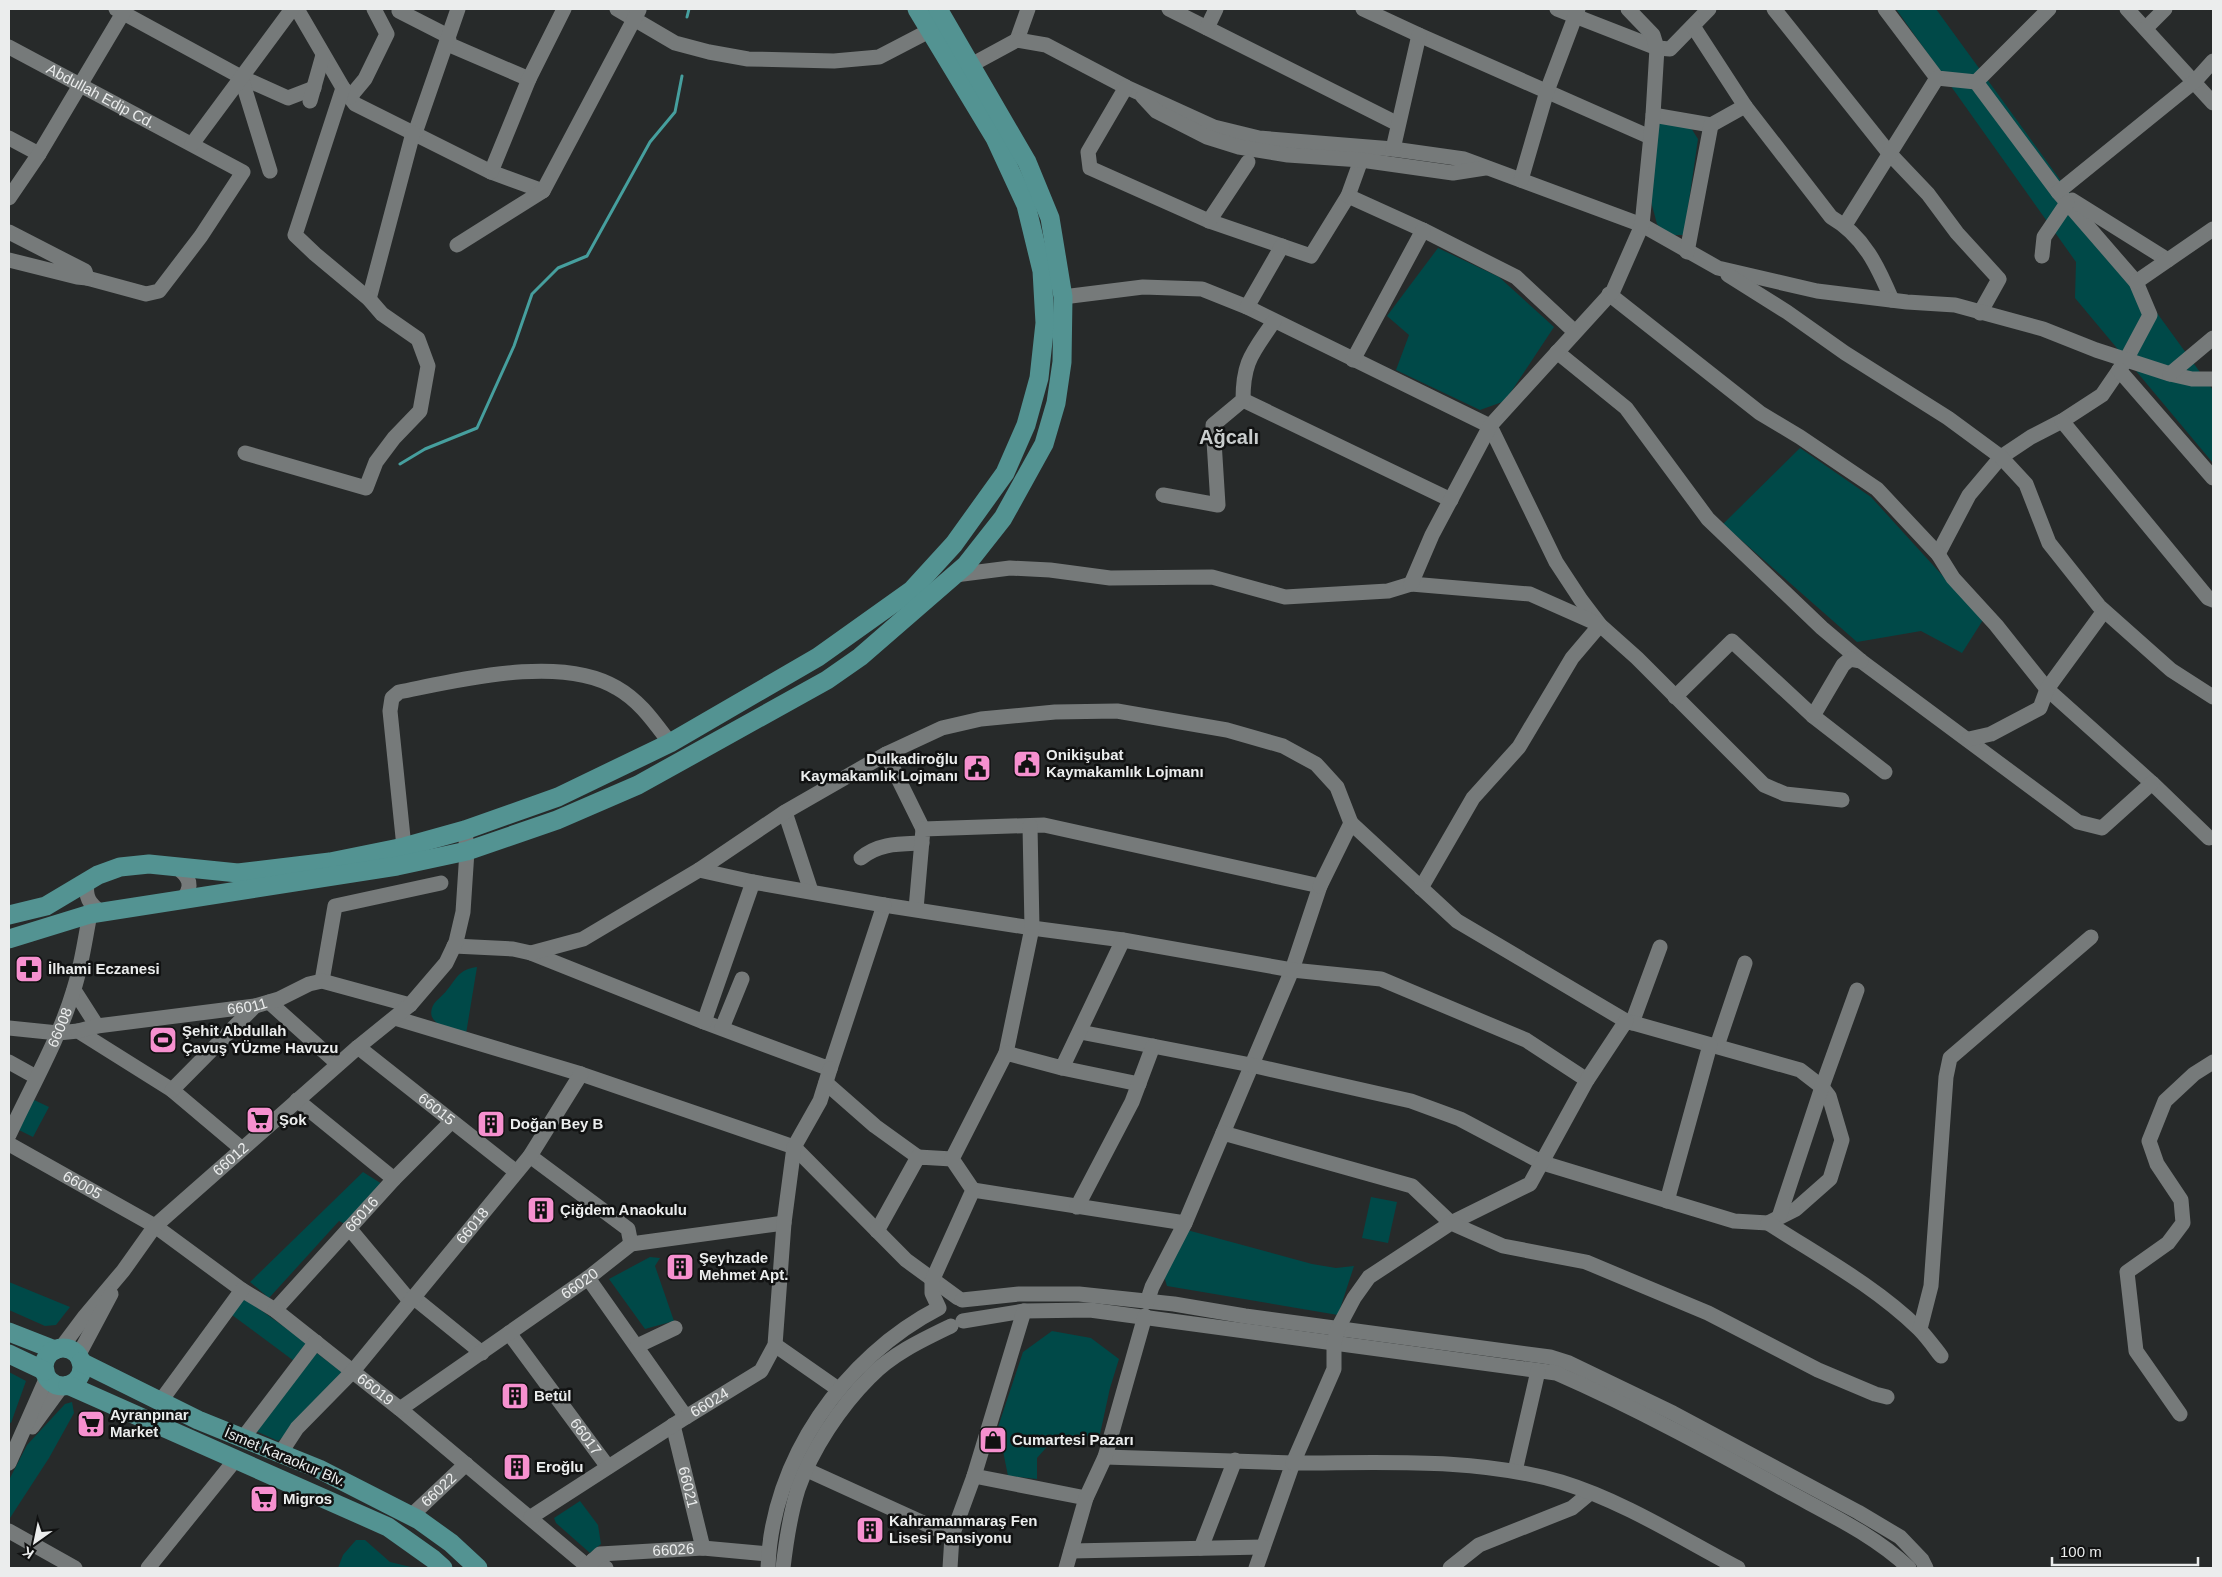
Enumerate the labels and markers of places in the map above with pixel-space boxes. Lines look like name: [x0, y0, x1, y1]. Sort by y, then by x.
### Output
place label: Onikişubat Kaymakamlık Lojmanı: [1046, 746, 1204, 780]
public building icon: Onikişubat Kaymakamlık Lojmanı: [1012, 749, 1042, 779]
place label: Dulkadiroğlu Kaymakamlık Lojmanı: [800, 750, 958, 784]
public building icon: Dulkadiroğlu Kaymakamlık Lojmanı: [962, 753, 992, 783]
pharmacy icon: İlhami Eczanesi: [14, 954, 44, 984]
place label: İlhami Eczanesi: [48, 960, 160, 977]
place label: Şehit Abdullah Çavuş YÜzme Havuzu: [182, 1022, 338, 1056]
sports icon: Şehit Abdullah Çavuş YÜzme Havuzu: [148, 1025, 178, 1055]
supermarket icon: Şok: [245, 1105, 275, 1135]
building icon: Doğan Bey B: [476, 1109, 506, 1139]
place label: Şok: [279, 1111, 307, 1128]
place label: Doğan Bey B: [510, 1115, 604, 1132]
building icon: Çiğdem Anaokulu: [526, 1195, 556, 1225]
place label: Çiğdem Anaokulu: [560, 1201, 687, 1218]
place label: Şeyhzade Mehmet Apt.: [699, 1249, 788, 1283]
building icon: Şeyhzade Mehmet Apt.: [665, 1252, 695, 1282]
building icon: Betül: [500, 1381, 530, 1411]
place label: Betül: [534, 1387, 572, 1404]
place label: Ayranpınar Market: [110, 1406, 189, 1440]
supermarket icon: Ayranpınar Market: [76, 1409, 106, 1439]
shop icon: Cumartesi Pazarı: [978, 1425, 1008, 1455]
place label: Cumartesi Pazarı: [1012, 1431, 1134, 1448]
building icon: Eroğlu: [502, 1452, 532, 1482]
place label: Eroğlu: [536, 1458, 584, 1475]
supermarket icon: Migros: [249, 1484, 279, 1514]
place label: Migros: [283, 1490, 332, 1507]
place label: Kahramanmaraş Fen Lisesi Pansiyonu: [889, 1512, 1037, 1546]
building icon: Kahramanmaraş Fen Lisesi Pansiyonu: [855, 1515, 885, 1545]

